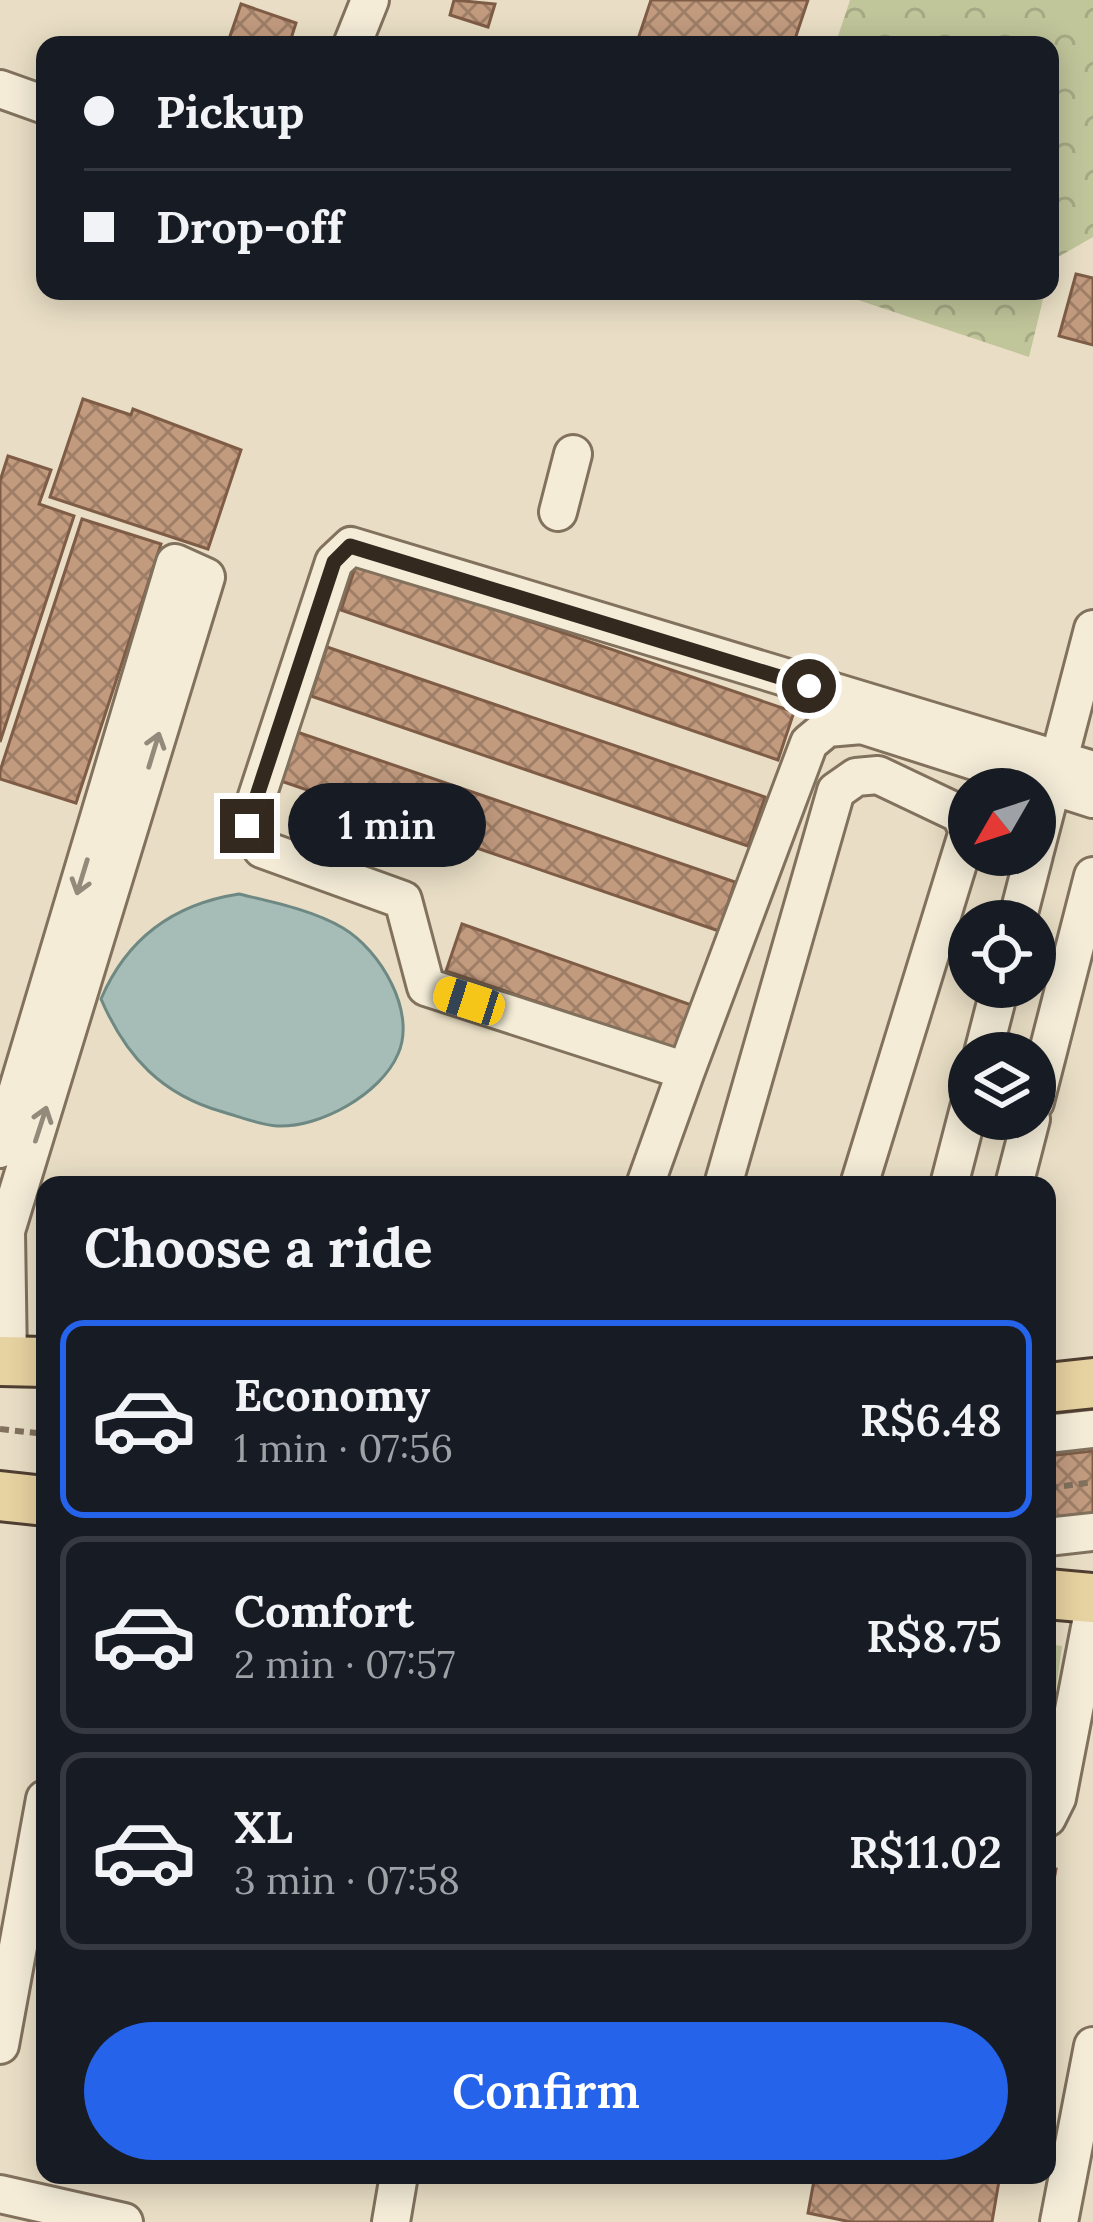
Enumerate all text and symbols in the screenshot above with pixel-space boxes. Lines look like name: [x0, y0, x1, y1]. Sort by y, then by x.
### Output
text: Pickup: [156, 83, 304, 140]
text: Drop-off: [156, 198, 343, 255]
route start: [782, 659, 836, 713]
one-way arrow: [144, 732, 166, 770]
north arrow: [948, 768, 1056, 876]
map controls: [948, 768, 1056, 1140]
callout: 1 min: [289, 784, 487, 868]
route end: [220, 799, 274, 853]
text: 1 min: [338, 800, 436, 850]
one-way arrow: [70, 857, 92, 895]
button: locate: [948, 900, 1056, 1008]
car: [429, 973, 509, 1029]
button: layers: [948, 1032, 1056, 1140]
one-way arrow: [31, 1106, 53, 1144]
text: Choose a ride: [84, 1213, 433, 1282]
icon: car: [90, 1365, 198, 1473]
text: Economy: [234, 1366, 430, 1423]
text: R$6.48: [860, 1391, 1002, 1448]
text: 1 min · 07:56: [234, 1423, 453, 1473]
icon: car: [90, 1581, 198, 1689]
text: Comfort: [234, 1582, 414, 1639]
text: R$8.75: [866, 1607, 1002, 1664]
text: 2 min · 07:57: [234, 1639, 455, 1689]
icon: car: [90, 1797, 198, 1905]
text: XL: [234, 1798, 293, 1855]
text: R$11.02: [849, 1823, 1002, 1880]
text: 3 min · 07:58: [234, 1855, 460, 1905]
button: Confirm: [84, 2022, 1008, 2160]

